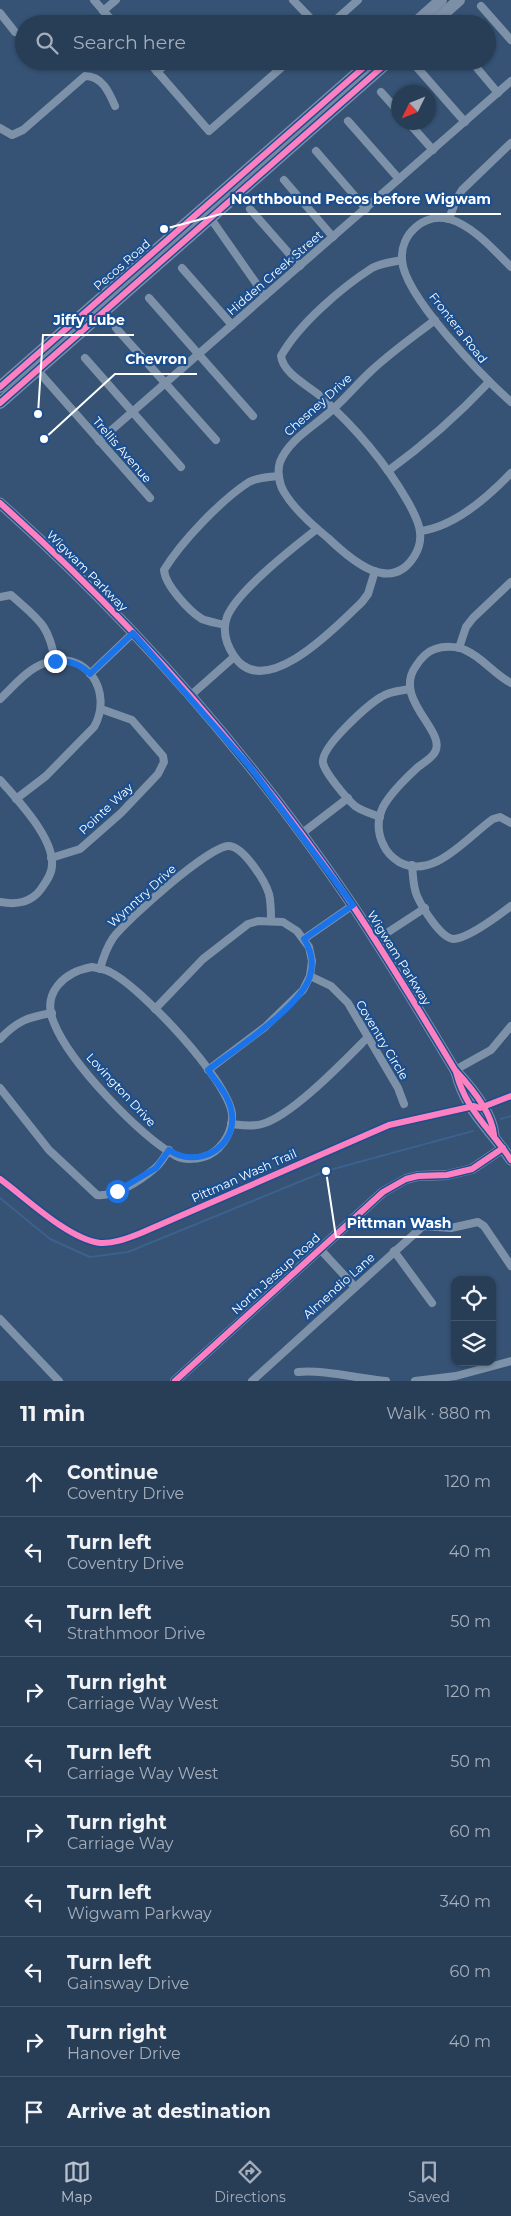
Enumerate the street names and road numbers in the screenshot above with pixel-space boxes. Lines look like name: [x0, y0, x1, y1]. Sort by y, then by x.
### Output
street label: Hidden Creek Street: [224, 227, 326, 318]
street label: Pecos Road: [90, 236, 153, 293]
street label: Frontera Road: [426, 289, 491, 366]
street label: Chesney Drive: [281, 370, 355, 439]
street label: Trellis Avenue: [90, 414, 155, 486]
street label: Wigwam Parkway: [44, 527, 131, 615]
street label: Pointe Way: [76, 779, 136, 837]
street label: Wynntry Drive: [104, 861, 179, 930]
street label: Wigwam Parkway: [364, 908, 435, 1008]
street label: Coventry Circle: [353, 997, 412, 1082]
street label: Lovington Drive: [83, 1050, 159, 1130]
street label: Pittman Wash Trail: [189, 1146, 299, 1206]
street label: North Jessup Road: [228, 1230, 323, 1317]
street label: Almendio Lane: [300, 1249, 378, 1322]

